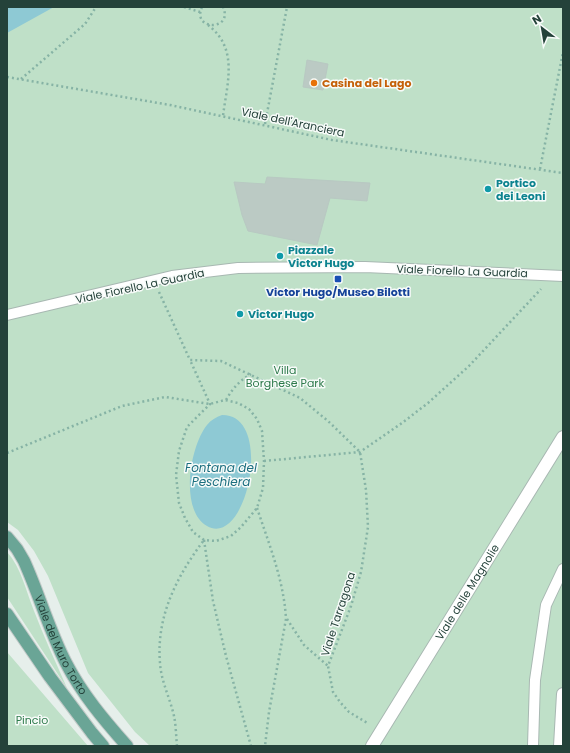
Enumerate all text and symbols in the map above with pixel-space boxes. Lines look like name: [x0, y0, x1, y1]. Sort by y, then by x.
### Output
north arrow: [522, 8, 562, 48]
text: N: [529, 10, 545, 28]
place label: Casina del Lago: [322, 75, 411, 91]
marker: Casina del Lago: [309, 78, 319, 88]
street label: Viale dell'Aranciera: [240, 103, 346, 141]
place label: Portico dei Leoni: [496, 175, 546, 204]
marker: Portico dei Leoni: [483, 184, 493, 194]
place label: Piazzale Victor Hugo: [288, 242, 354, 271]
marker: Piazzale Victor Hugo: [275, 251, 285, 261]
street label: Viale Fiorello La Guardia: [396, 261, 528, 281]
street label: Viale Fiorello La Guardia: [74, 265, 206, 307]
marker: Victor Hugo/Museo Bilotti: [333, 274, 343, 284]
place label: Victor Hugo/Museo Bilotti: [266, 284, 410, 300]
place label: Victor Hugo: [248, 306, 314, 322]
marker: Victor Hugo: [235, 309, 245, 319]
park label: Villa Borghese Park: [246, 362, 324, 391]
water label: Fontana del Peschiera: [185, 459, 257, 490]
street label: Viale delle Magnolie: [431, 541, 503, 643]
street label: Viale Tarragona: [317, 570, 359, 658]
street label: Viale del Muro Torto: [30, 593, 91, 698]
park label: Pincio: [16, 712, 48, 728]

